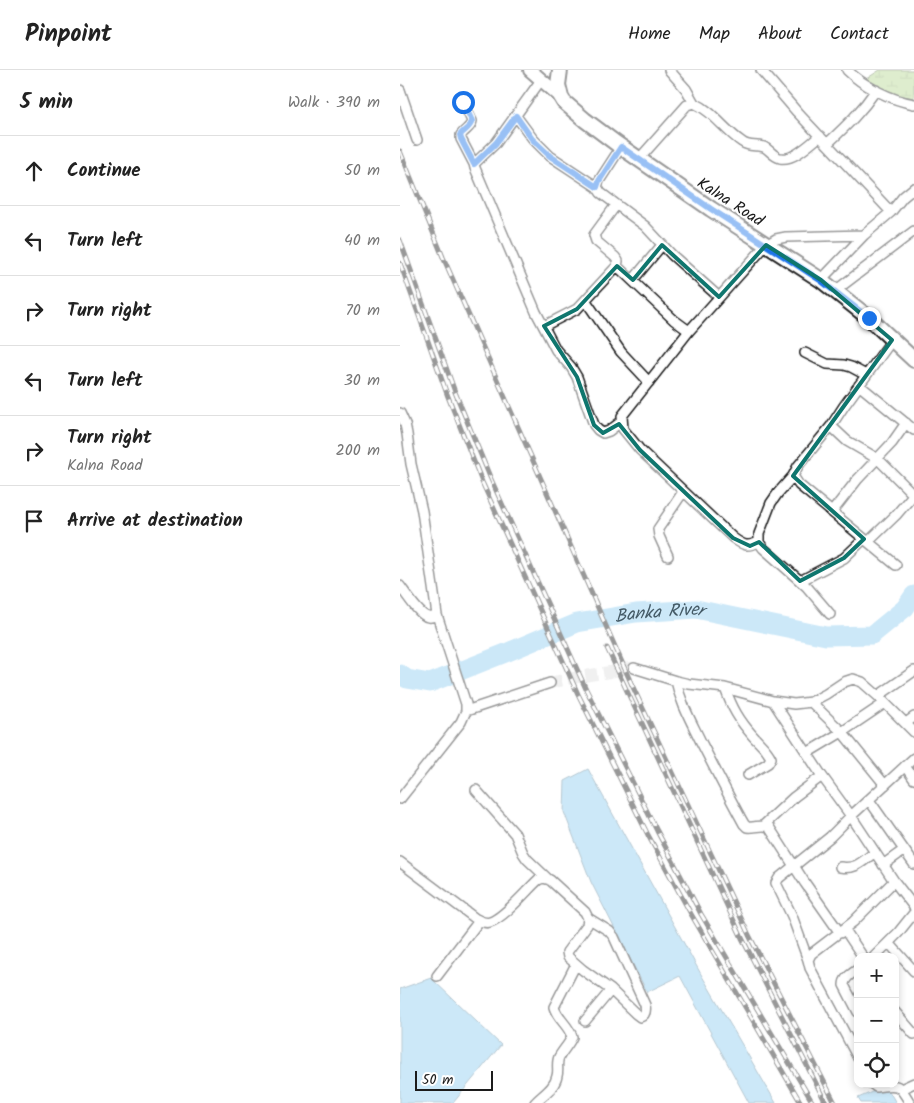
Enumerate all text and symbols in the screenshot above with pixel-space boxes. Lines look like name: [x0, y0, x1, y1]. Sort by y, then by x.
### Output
text: Pinpoint: [25, 15, 112, 54]
text: Home: [628, 20, 671, 49]
text: Map: [699, 20, 730, 49]
text: About: [758, 20, 802, 49]
text: Contact: [830, 20, 889, 49]
text: 5 min: [20, 86, 73, 119]
text: Walk · 390 m: [288, 90, 380, 115]
route start: [452, 91, 475, 114]
text: Continue: [67, 156, 140, 186]
icon: ahead: [20, 157, 48, 185]
text: 50 m: [344, 158, 380, 183]
street label: Kalna Road: [692, 171, 769, 234]
text: Turn left: [67, 226, 142, 256]
icon: left: [20, 227, 48, 255]
text: 40 m: [344, 228, 380, 253]
text: Turn right: [67, 296, 152, 326]
icon: right: [20, 297, 48, 325]
text: 70 m: [345, 298, 380, 323]
route end: [858, 307, 881, 330]
text: Turn left: [67, 366, 142, 396]
icon: left: [20, 367, 48, 395]
text: 30 m: [344, 368, 380, 393]
text: Turn right: [67, 423, 152, 453]
icon: right: [20, 437, 48, 465]
text: 200 m: [336, 438, 380, 463]
text: Kalna Road: [67, 453, 142, 478]
text: Arrive at destination: [67, 506, 243, 536]
icon: arrive: [20, 507, 48, 535]
water label: Banka River: [612, 596, 711, 632]
map controls: [854, 953, 899, 1088]
button: +: [854, 953, 899, 998]
button: −: [854, 998, 899, 1043]
button: locate: [854, 1043, 899, 1088]
scale bar: [415, 1068, 492, 1091]
text: 50 m: [422, 1069, 453, 1091]

